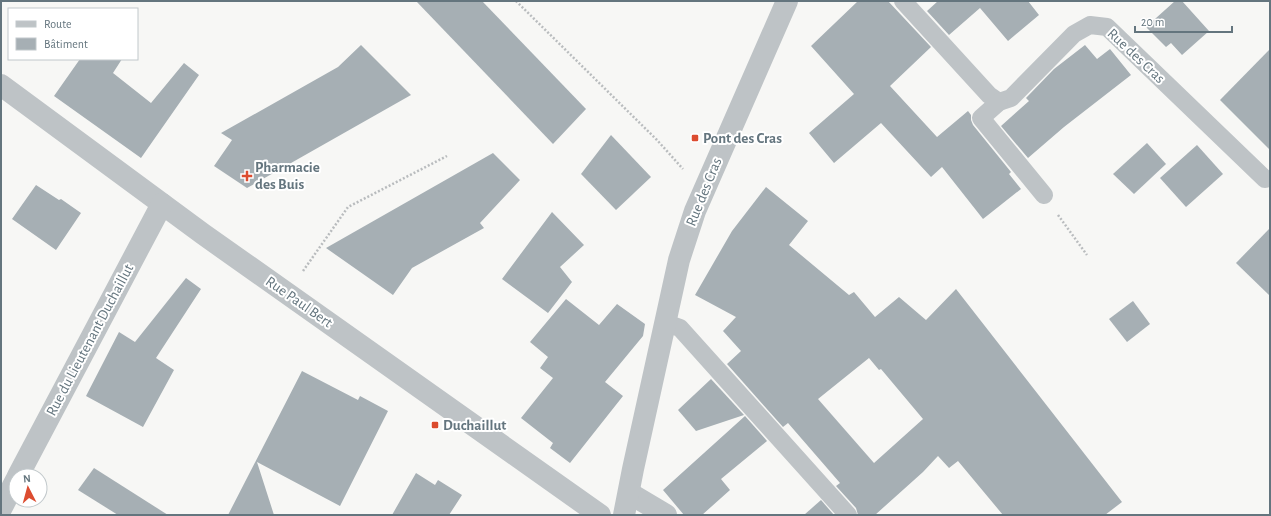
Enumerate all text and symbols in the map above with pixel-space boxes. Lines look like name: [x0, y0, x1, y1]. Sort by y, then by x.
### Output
legend: [8, 8, 138, 60]
scale bar: [1135, 8, 1232, 34]
text: 20 m: [1141, 16, 1164, 28]
text: Route: [44, 18, 71, 30]
street label: Rue des Cras: [1104, 26, 1168, 86]
text: Bâtiment: [44, 38, 88, 50]
place label: Pont des Cras: [703, 131, 782, 146]
marker: Pont des Cras: [690, 133, 700, 143]
street label: Rue des Cras: [683, 156, 725, 228]
place label: Pharmacie des Buis: [255, 160, 320, 192]
marker: Pharmacie des Buis: [242, 171, 252, 181]
street label: Rue du Lieutenant Duchaillut: [44, 261, 137, 418]
street label: Rue Paul Bert: [263, 274, 335, 331]
place label: Duchaillut: [443, 418, 506, 433]
marker: Duchaillut: [430, 420, 440, 430]
north arrow: [8, 468, 48, 508]
text: N: [23, 473, 31, 484]

